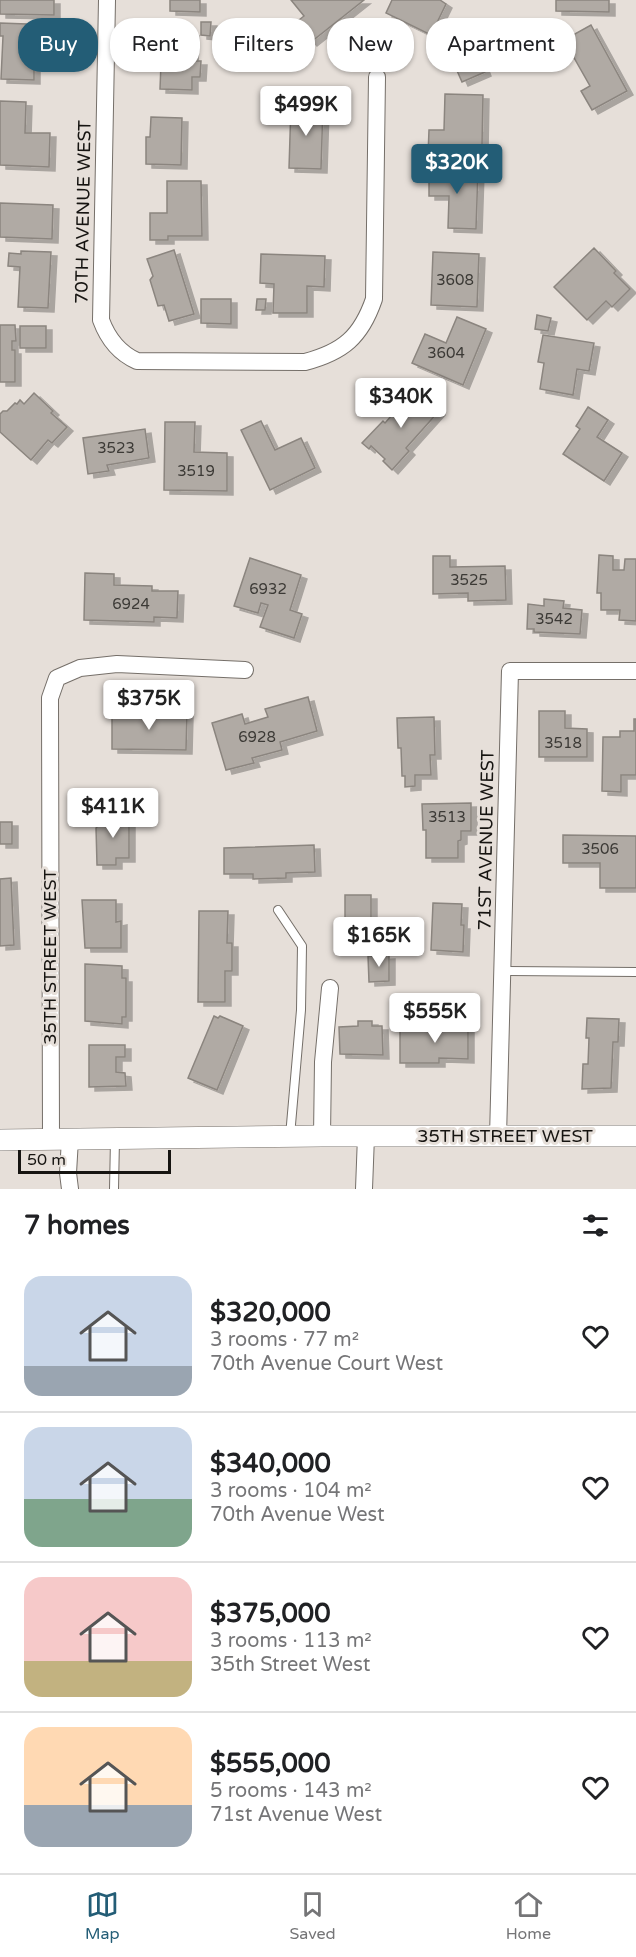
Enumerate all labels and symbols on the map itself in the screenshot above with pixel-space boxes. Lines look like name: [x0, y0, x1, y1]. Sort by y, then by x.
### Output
pin: $499K: [264, 86, 348, 137]
street label: 70TH AVENUE WEST: [70, 120, 96, 304]
pin: $320K: [415, 144, 499, 195]
house number: 3608: [436, 271, 474, 289]
house number: 3604: [427, 344, 465, 362]
pin: $340K: [359, 378, 443, 429]
house number: 3523: [97, 439, 135, 457]
house number: 3519: [177, 462, 215, 480]
house number: 3525: [450, 571, 488, 589]
house number: 6932: [249, 580, 287, 598]
house number: 6924: [112, 595, 150, 613]
house number: 3542: [535, 610, 573, 628]
pin: $375K: [107, 680, 191, 731]
house number: 6928: [238, 728, 276, 746]
house number: 3518: [544, 734, 582, 752]
street label: 71ST AVENUE WEST: [473, 749, 499, 930]
pin: $411K: [71, 788, 155, 839]
house number: 3513: [428, 808, 466, 826]
house number: 3506: [581, 840, 619, 858]
street label: 35TH STREET WEST: [39, 869, 61, 1045]
pin: $165K: [337, 917, 421, 968]
pin: $555K: [393, 993, 477, 1044]
street label: 35TH STREET WEST: [417, 1125, 593, 1147]
scale bar: [18, 1147, 171, 1174]

